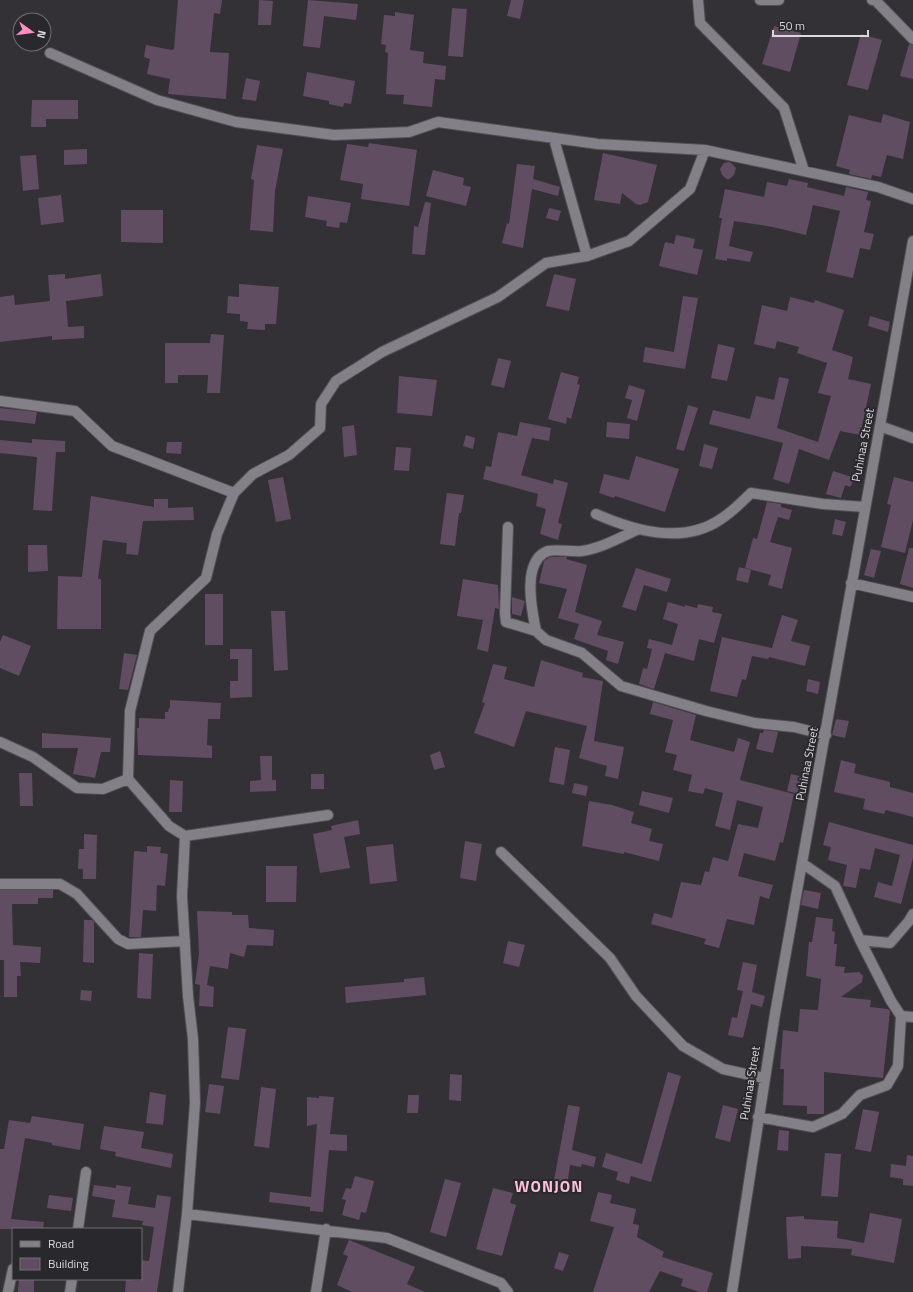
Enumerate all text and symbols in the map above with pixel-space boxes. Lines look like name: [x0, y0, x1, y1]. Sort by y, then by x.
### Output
north arrow: [12, 12, 52, 52]
scale bar: [773, 12, 868, 38]
text: 50 m: [779, 16, 805, 35]
text: N: [33, 29, 50, 40]
street label: Puhinaa Street: [846, 406, 879, 483]
street label: Puhinaa Street: [790, 725, 823, 802]
street label: Puhinaa Street: [734, 1044, 765, 1121]
district label: WONJON: [515, 1174, 583, 1198]
legend: [12, 1228, 142, 1280]
text: Road: [48, 1234, 74, 1253]
text: Building: [48, 1254, 89, 1273]

